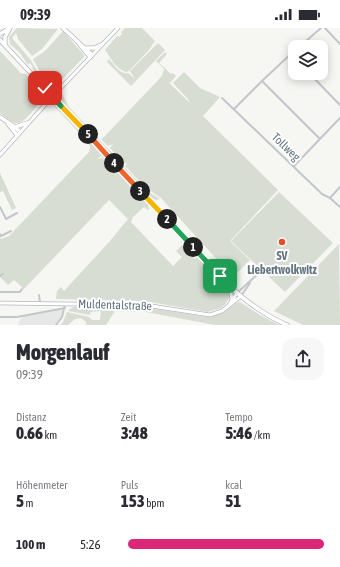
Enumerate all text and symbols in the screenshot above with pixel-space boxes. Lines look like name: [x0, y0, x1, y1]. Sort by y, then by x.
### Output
text: 09:39: [20, 6, 51, 23]
map controls: [288, 40, 328, 80]
button: layers: [288, 40, 328, 80]
pin: [28, 71, 62, 105]
icon: check: [34, 77, 56, 99]
pin: 5: [78, 124, 98, 144]
text: 5: [85, 128, 91, 140]
street label: Tollweg: [269, 130, 304, 164]
pin: 4: [104, 153, 124, 173]
text: 4: [111, 157, 117, 169]
pin: 3: [130, 181, 150, 201]
text: 3: [137, 185, 143, 197]
pin: 2: [157, 209, 177, 229]
text: 2: [164, 213, 170, 225]
pin: 1: [183, 237, 203, 257]
marker: SV Liebertwolkwitz: [277, 237, 287, 247]
text: 1: [190, 241, 196, 253]
place label: SV Liebertwolkwitz: [247, 249, 318, 277]
pin: [203, 259, 237, 293]
icon: arrive: [209, 265, 231, 287]
street label: Muldentalstraße: [78, 297, 152, 313]
button: share: [282, 338, 324, 380]
text: Morgenlauf: [16, 339, 109, 365]
text: 09:39: [16, 367, 43, 382]
text: Distanz: [16, 411, 46, 423]
text: Zeit: [121, 411, 136, 423]
text: Tempo: [225, 411, 253, 423]
text: 0.66: [16, 423, 43, 443]
text: 3:48: [121, 423, 148, 443]
text: 5:46: [225, 423, 252, 443]
text: km: [43, 429, 57, 441]
text: /km: [252, 429, 270, 441]
text: Höhenmeter: [16, 479, 67, 491]
text: Puls: [121, 479, 138, 491]
text: kcal: [225, 479, 242, 491]
text: 5: [16, 491, 24, 511]
text: 153: [121, 491, 145, 511]
text: 51: [225, 491, 241, 511]
text: m: [24, 497, 33, 509]
text: bpm: [145, 497, 165, 509]
text: 100 m: [16, 537, 45, 552]
text: 5:26: [80, 537, 101, 552]

